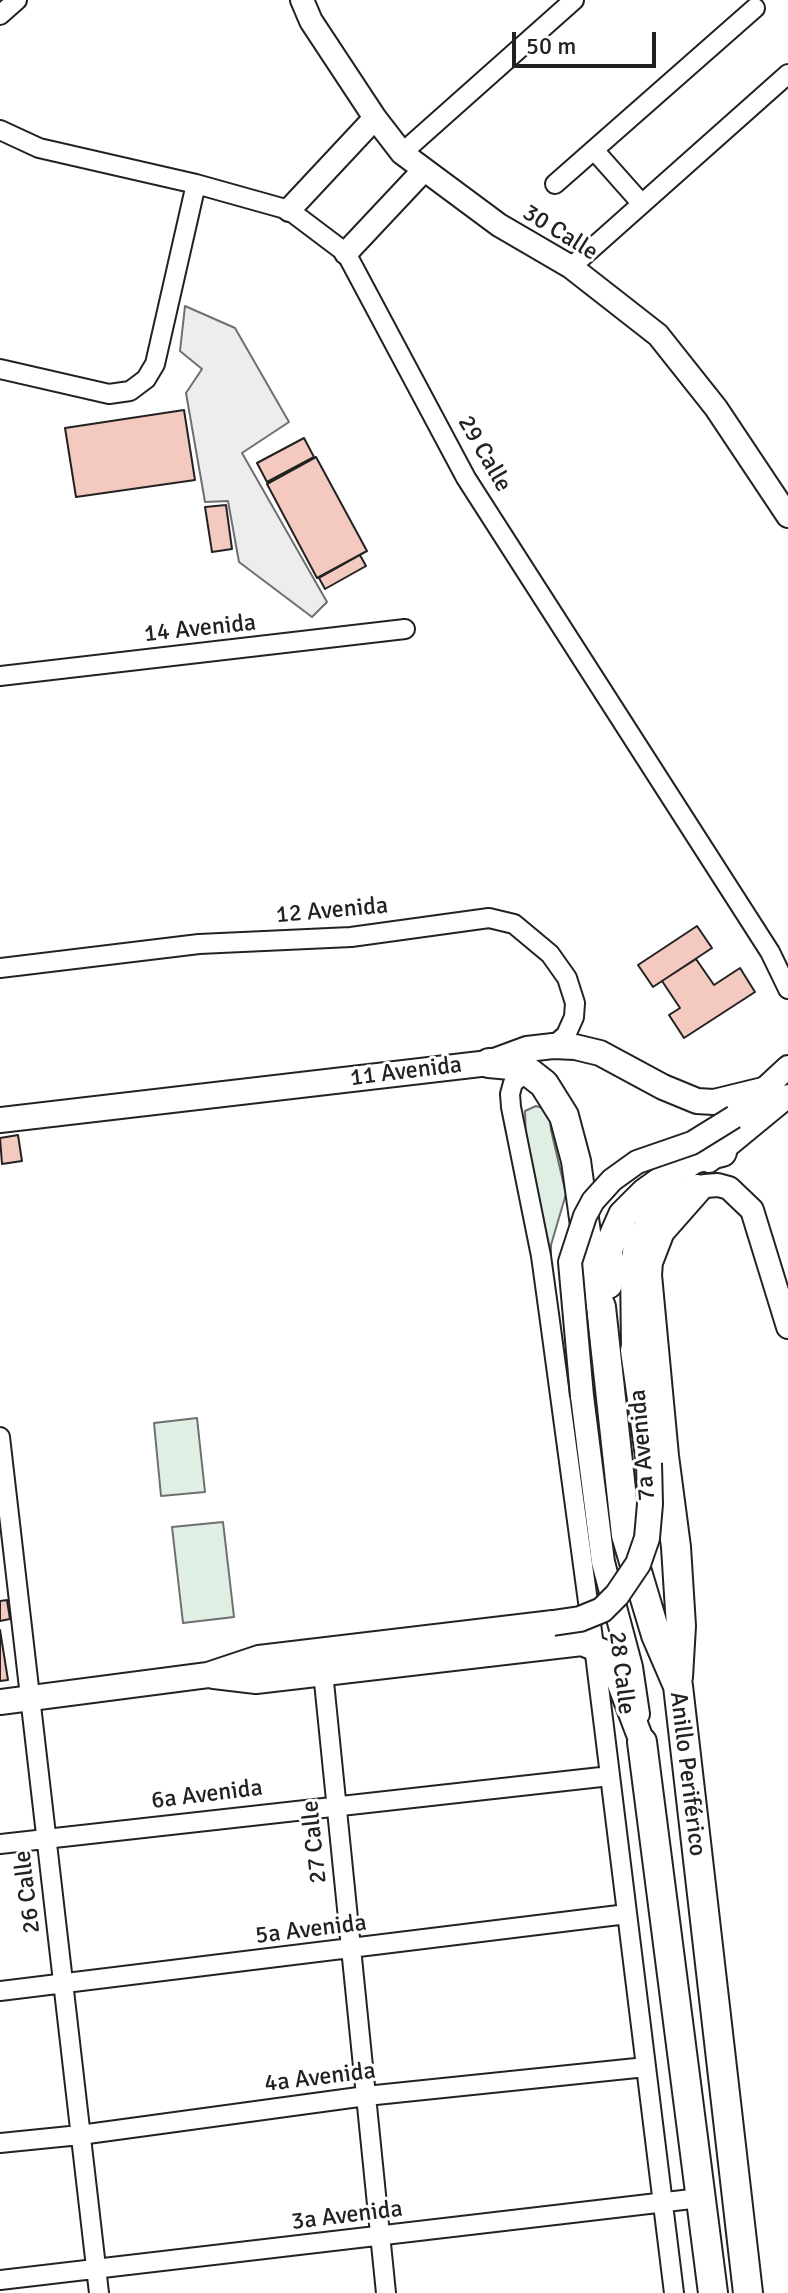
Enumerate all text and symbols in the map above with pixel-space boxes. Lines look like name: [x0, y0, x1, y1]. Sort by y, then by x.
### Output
scale bar: [516, 16, 660, 66]
text: 50 m: [526, 31, 576, 61]
street label: 30 Calle: [517, 199, 603, 267]
street label: 29 Calle: [451, 411, 517, 497]
street label: 14 Avenida: [143, 609, 257, 649]
street label: 12 Avenida: [275, 892, 389, 930]
street label: 11 Avenida: [348, 1051, 464, 1093]
street label: 7a Avenida: [624, 1388, 662, 1502]
street label: 28 Calle: [602, 1630, 640, 1716]
street label: Anillo Periférico: [663, 1690, 711, 1858]
street label: 6a Avenida: [150, 1774, 264, 1816]
street label: 27 Calle: [296, 1799, 334, 1885]
street label: 26 Calle: [9, 1849, 47, 1935]
street label: 5a Avenida: [254, 1909, 368, 1951]
street label: 4a Avenida: [263, 2057, 377, 2099]
street label: 3a Avenida: [290, 2195, 404, 2237]

